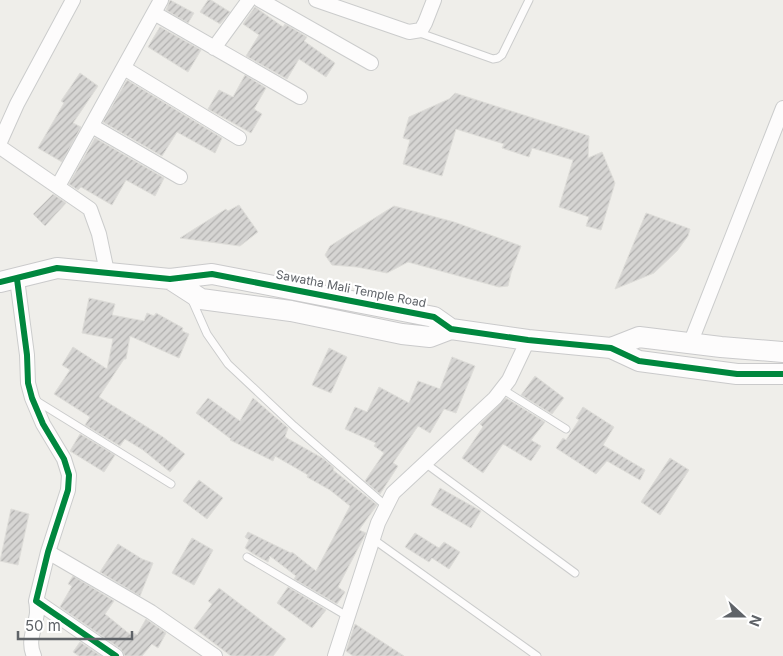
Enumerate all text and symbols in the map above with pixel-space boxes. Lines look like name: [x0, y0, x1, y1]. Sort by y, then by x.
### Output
street label: Sawatha Mali Temple Road: [275, 267, 428, 310]
north arrow: [718, 591, 768, 641]
scale bar: [18, 608, 131, 640]
text: N: [746, 613, 765, 629]
text: 50 m: [25, 616, 61, 635]

